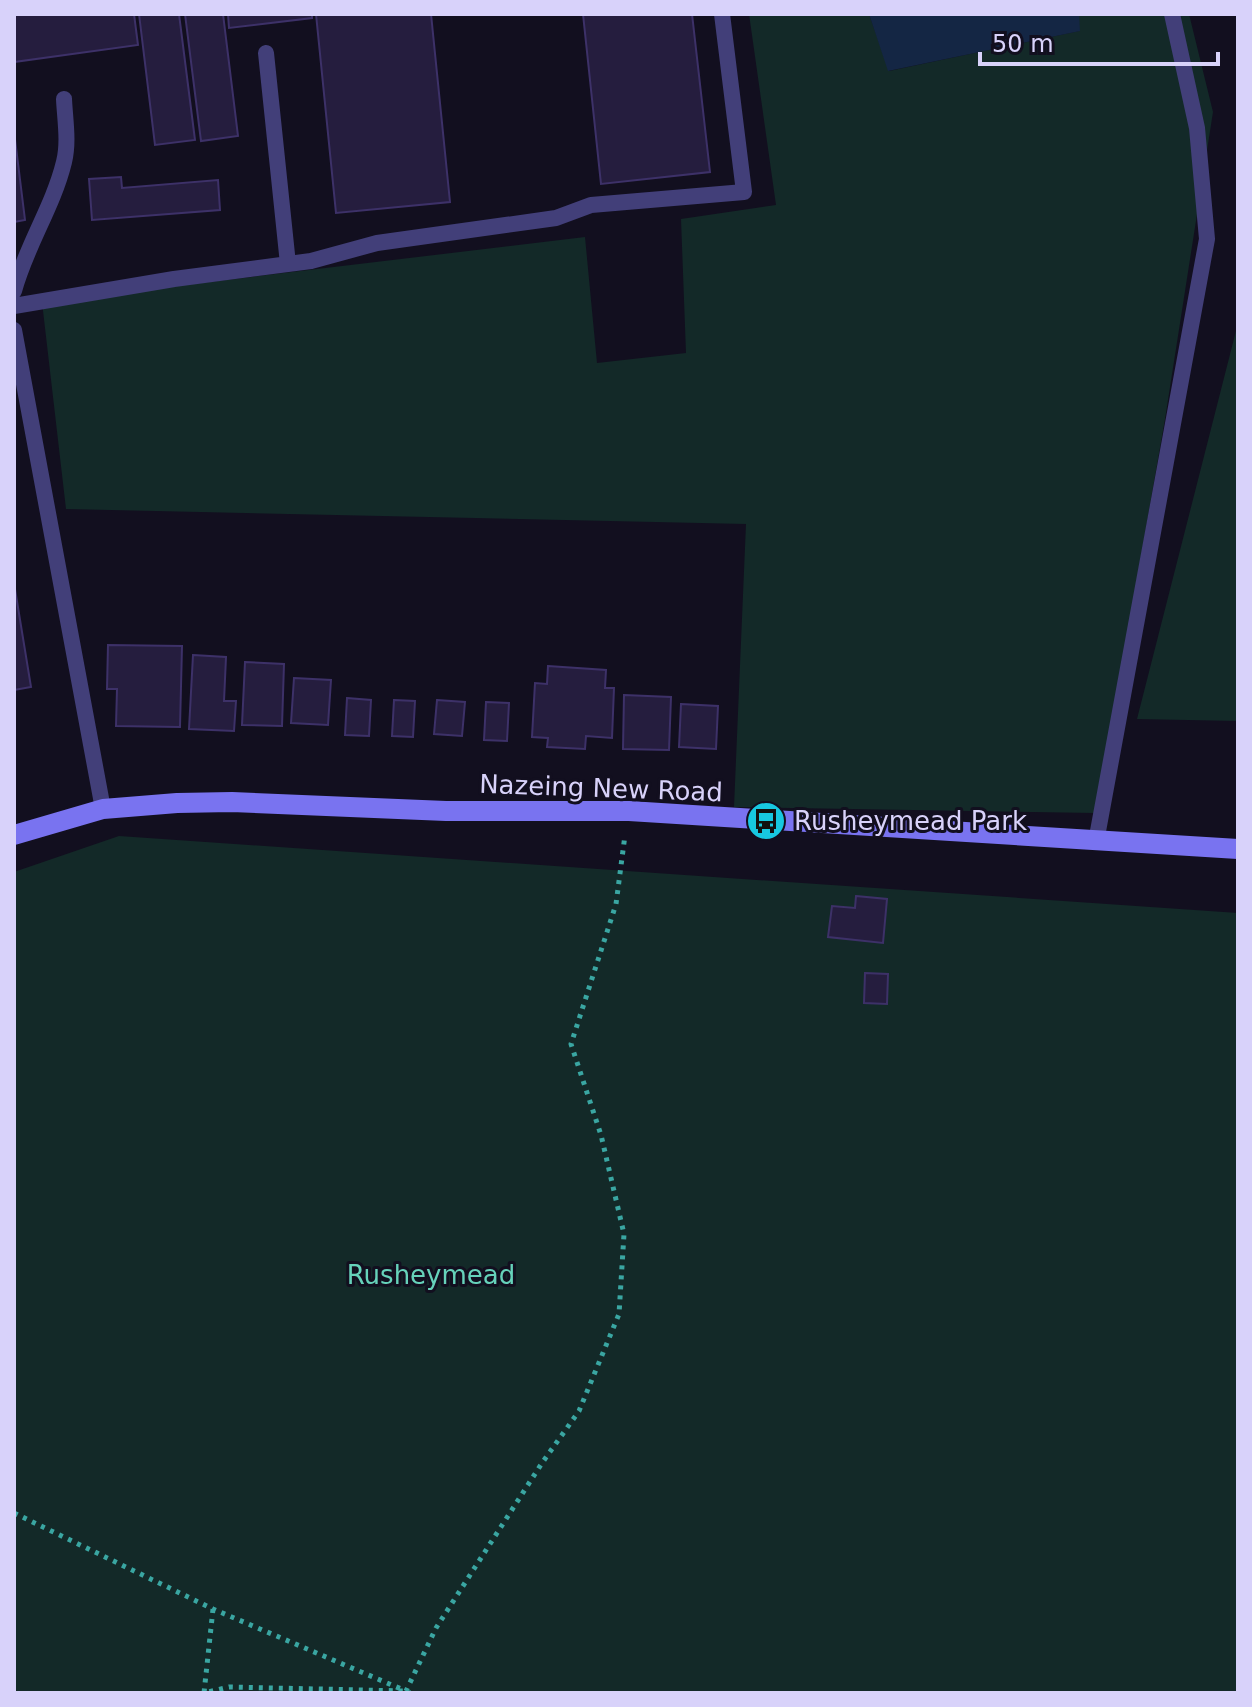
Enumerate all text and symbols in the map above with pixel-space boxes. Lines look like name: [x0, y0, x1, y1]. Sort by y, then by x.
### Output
scale bar: [980, 16, 1218, 66]
text: 50 m: [992, 30, 1054, 58]
street label: Nazeing New Road: [479, 769, 723, 807]
bus stop icon: Rusheymead Park: [745, 800, 787, 842]
place label: Rusheymead Park: [794, 806, 1027, 836]
park label: Rusheymead: [347, 1260, 515, 1290]

